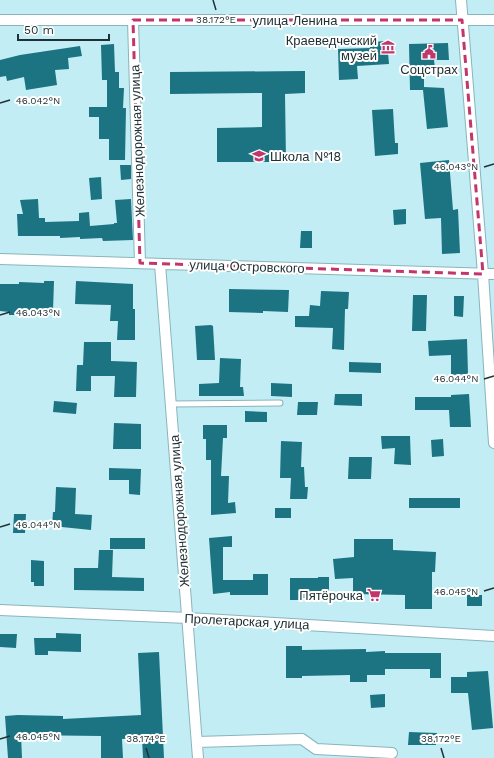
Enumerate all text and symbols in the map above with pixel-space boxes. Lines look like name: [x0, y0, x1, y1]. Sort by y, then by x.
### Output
street label: улица Ленина: [253, 13, 338, 28]
text: 38.172°E: [196, 14, 236, 25]
scale bar: [18, 16, 109, 42]
text: 50 m: [24, 23, 54, 37]
place label: Краеведческий музей: [286, 33, 377, 63]
museum icon: Краеведческий музей: [380, 39, 396, 55]
public building icon: Соцстрах: [421, 44, 437, 60]
place label: Соцстрах: [400, 62, 458, 77]
street label: Железнодорожная улица: [127, 64, 148, 218]
text: 46.042°N: [16, 95, 60, 106]
school or university icon: Школа №18: [251, 148, 267, 164]
place label: Школа №18: [270, 149, 341, 164]
text: 46.043°N: [434, 161, 478, 172]
street label: улица Островского: [189, 257, 305, 276]
text: 46.043°N: [16, 307, 60, 318]
text: 46.044°N: [434, 373, 479, 384]
street label: Железнодорожная улица: [167, 434, 192, 588]
text: 46.044°N: [16, 519, 61, 530]
text: 46.045°N: [434, 586, 478, 597]
supermarket icon: Пятёрочка: [366, 587, 382, 603]
place label: Пятёрочка: [299, 588, 364, 603]
street label: Пролетарская улица: [184, 611, 311, 632]
text: 46.045°N: [16, 731, 60, 742]
text: 38.174°E: [126, 733, 166, 744]
text: 38.172°E: [421, 733, 461, 744]

